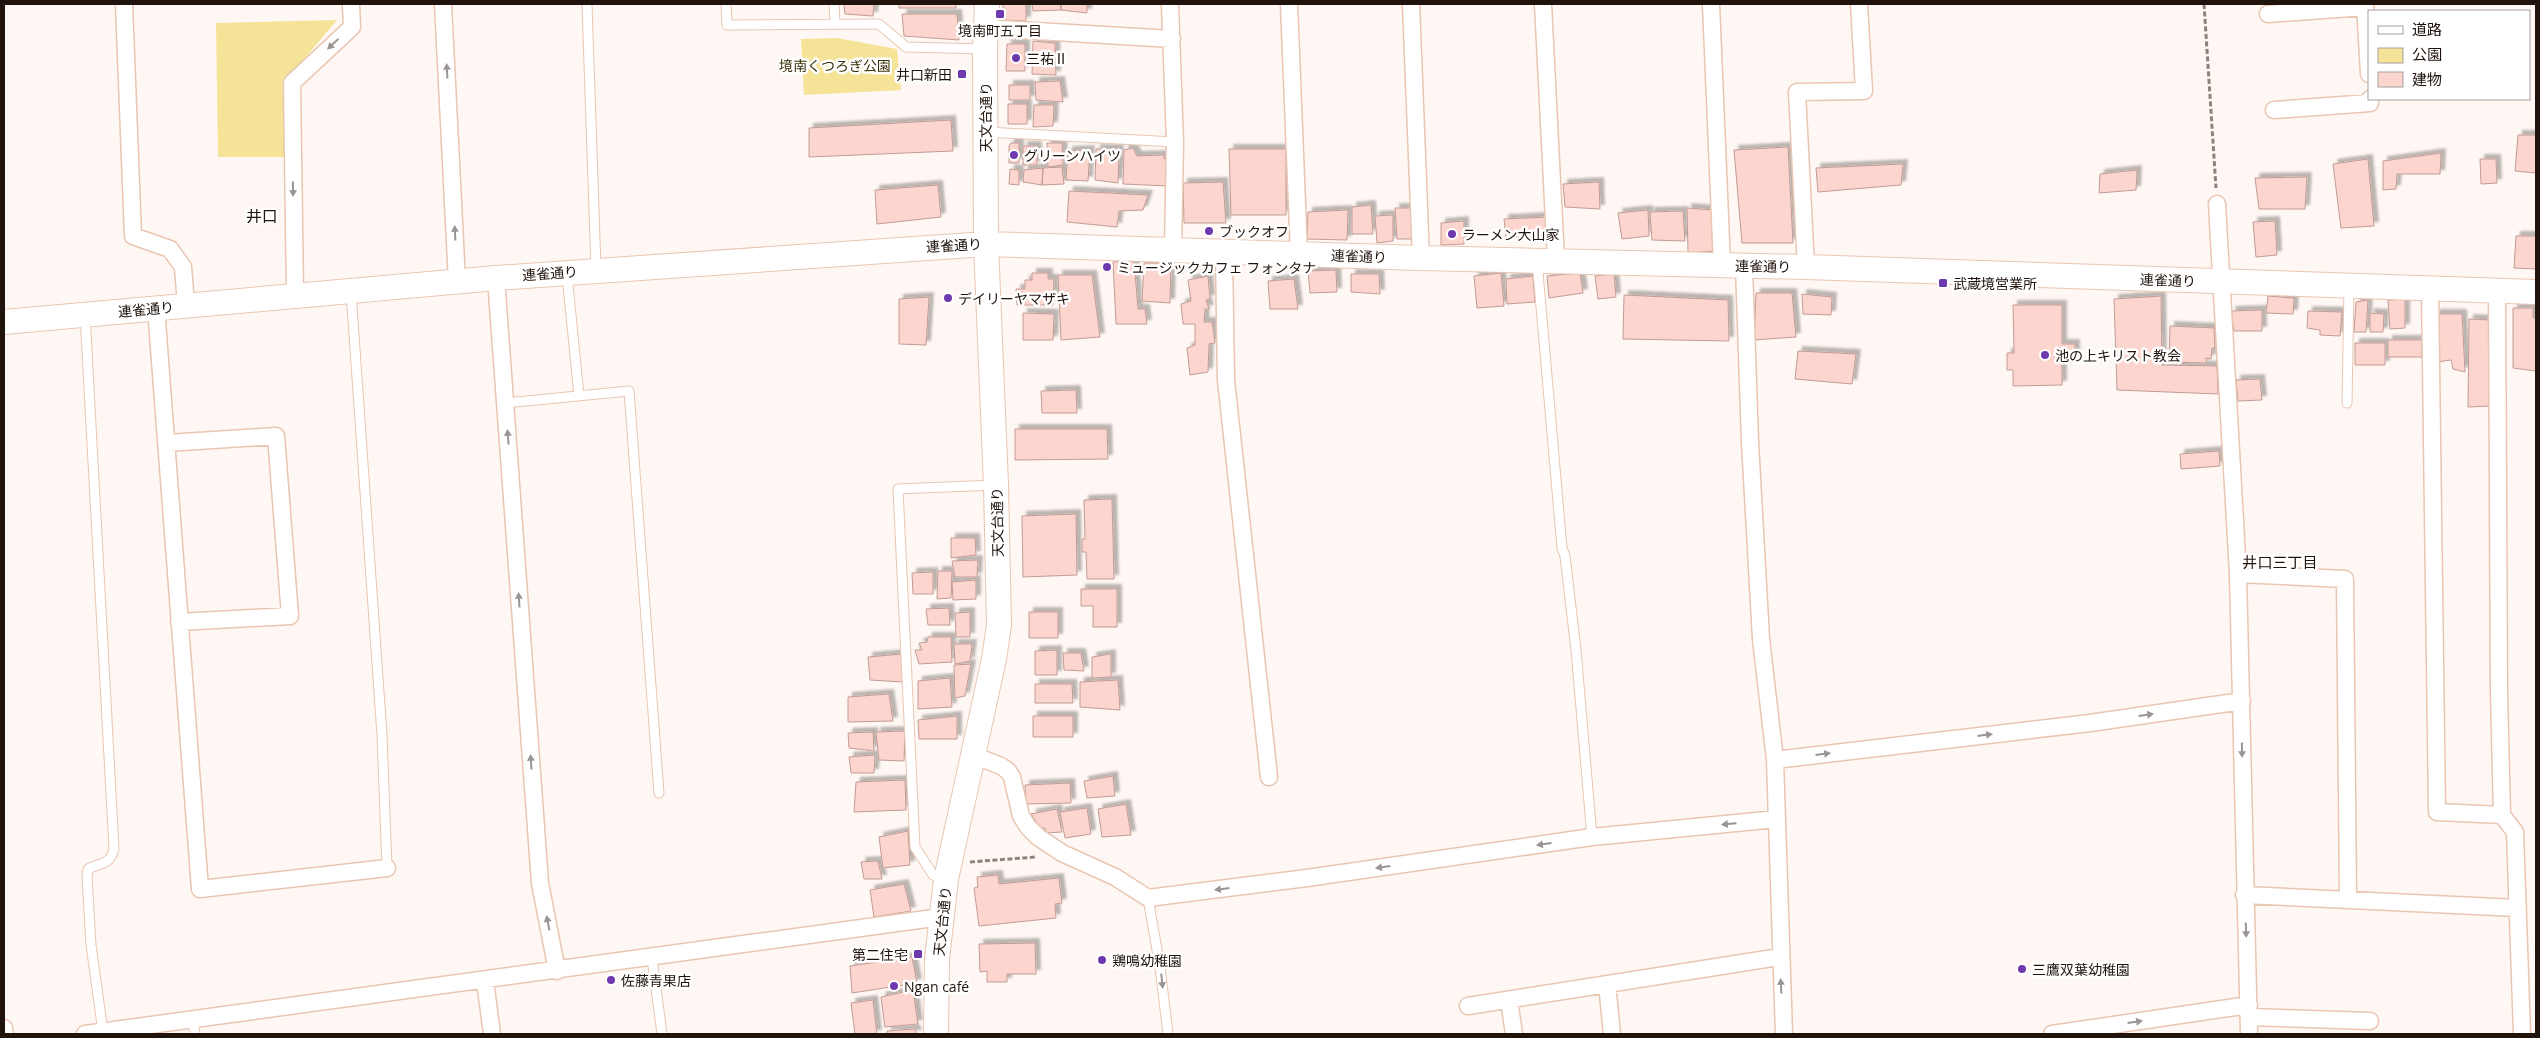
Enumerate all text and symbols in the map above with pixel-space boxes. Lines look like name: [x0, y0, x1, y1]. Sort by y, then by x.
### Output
marker: 境南町五丁目: [994, 8, 1006, 20]
legend: [2368, 10, 2530, 100]
text: 道路: [2412, 19, 2442, 39]
place label: 境南町五丁目: [958, 21, 1042, 40]
one-way arrow: [327, 38, 339, 50]
text: 公園: [2412, 44, 2442, 64]
place label: 三祐Ⅱ: [1026, 49, 1068, 68]
marker: 三祐Ⅱ: [1010, 52, 1022, 64]
park label: 境南くつろぎ公園: [779, 56, 891, 75]
one-way arrow: [442, 63, 450, 79]
place label: 井口新田: [896, 65, 952, 84]
marker: 井口新田: [956, 68, 968, 80]
text: 建物: [2412, 69, 2442, 89]
street label: 天文台通り: [976, 82, 995, 152]
place label: グリーンハイツ: [1024, 146, 1121, 165]
marker: グリーンハイツ: [1008, 149, 1020, 161]
one-way arrow: [290, 181, 298, 197]
district label: 井口: [246, 205, 278, 227]
place label: ブックオフ: [1219, 222, 1289, 241]
one-way arrow: [450, 225, 458, 241]
marker: ブックオフ: [1203, 225, 1215, 237]
place label: ラーメン大山家: [1462, 225, 1559, 244]
marker: ラーメン大山家: [1446, 228, 1458, 240]
street label: 連雀通り: [926, 234, 982, 256]
street label: 連雀通り: [1331, 246, 1387, 266]
street label: 連雀通り: [1735, 256, 1791, 276]
place label: ミュージックカフェ フォンタナ: [1117, 258, 1316, 277]
marker: ミュージックカフェ フォンタナ: [1101, 261, 1113, 273]
street label: 連雀通り: [521, 262, 579, 284]
street label: 連雀通り: [2140, 270, 2196, 290]
place label: 武蔵境営業所: [1953, 274, 2037, 293]
marker: 武蔵境営業所: [1937, 277, 1949, 289]
place label: デイリーヤマザキ: [958, 289, 1070, 308]
marker: デイリーヤマザキ: [942, 292, 954, 304]
street label: 連雀通り: [117, 297, 175, 321]
place label: 池の上キリスト教会: [2055, 346, 2181, 365]
marker: 池の上キリスト教会: [2039, 349, 2051, 361]
one-way arrow: [503, 429, 511, 445]
street label: 天文台通り: [987, 487, 1007, 557]
district label: 井口三丁目: [2242, 552, 2318, 572]
one-way arrow: [515, 591, 523, 607]
one-way arrow: [2138, 710, 2154, 718]
one-way arrow: [1977, 731, 1993, 739]
one-way arrow: [2239, 742, 2247, 758]
one-way arrow: [1816, 750, 1832, 758]
one-way arrow: [527, 753, 535, 769]
one-way arrow: [1720, 820, 1736, 828]
one-way arrow: [1535, 840, 1551, 848]
one-way arrow: [1374, 863, 1390, 871]
street label: 天文台通り: [929, 885, 955, 957]
one-way arrow: [1213, 885, 1229, 893]
one-way arrow: [544, 915, 552, 931]
one-way arrow: [2242, 922, 2250, 938]
place label: 第二住宅: [852, 945, 908, 964]
marker: 第二住宅: [912, 948, 924, 960]
place label: 鶏鳴幼稚園: [1112, 951, 1182, 970]
marker: 鶏鳴幼稚園: [1096, 954, 1108, 966]
place label: 三鷹双葉幼稚園: [2032, 960, 2130, 979]
marker: 三鷹双葉幼稚園: [2016, 963, 2028, 975]
place label: 佐藤青果店: [621, 971, 691, 990]
one-way arrow: [1158, 973, 1166, 989]
marker: 佐藤青果店: [605, 974, 617, 986]
place label: Ngan café: [904, 977, 969, 996]
one-way arrow: [1777, 977, 1785, 993]
marker: Ngan café: [888, 980, 900, 992]
one-way arrow: [2128, 1018, 2144, 1026]

